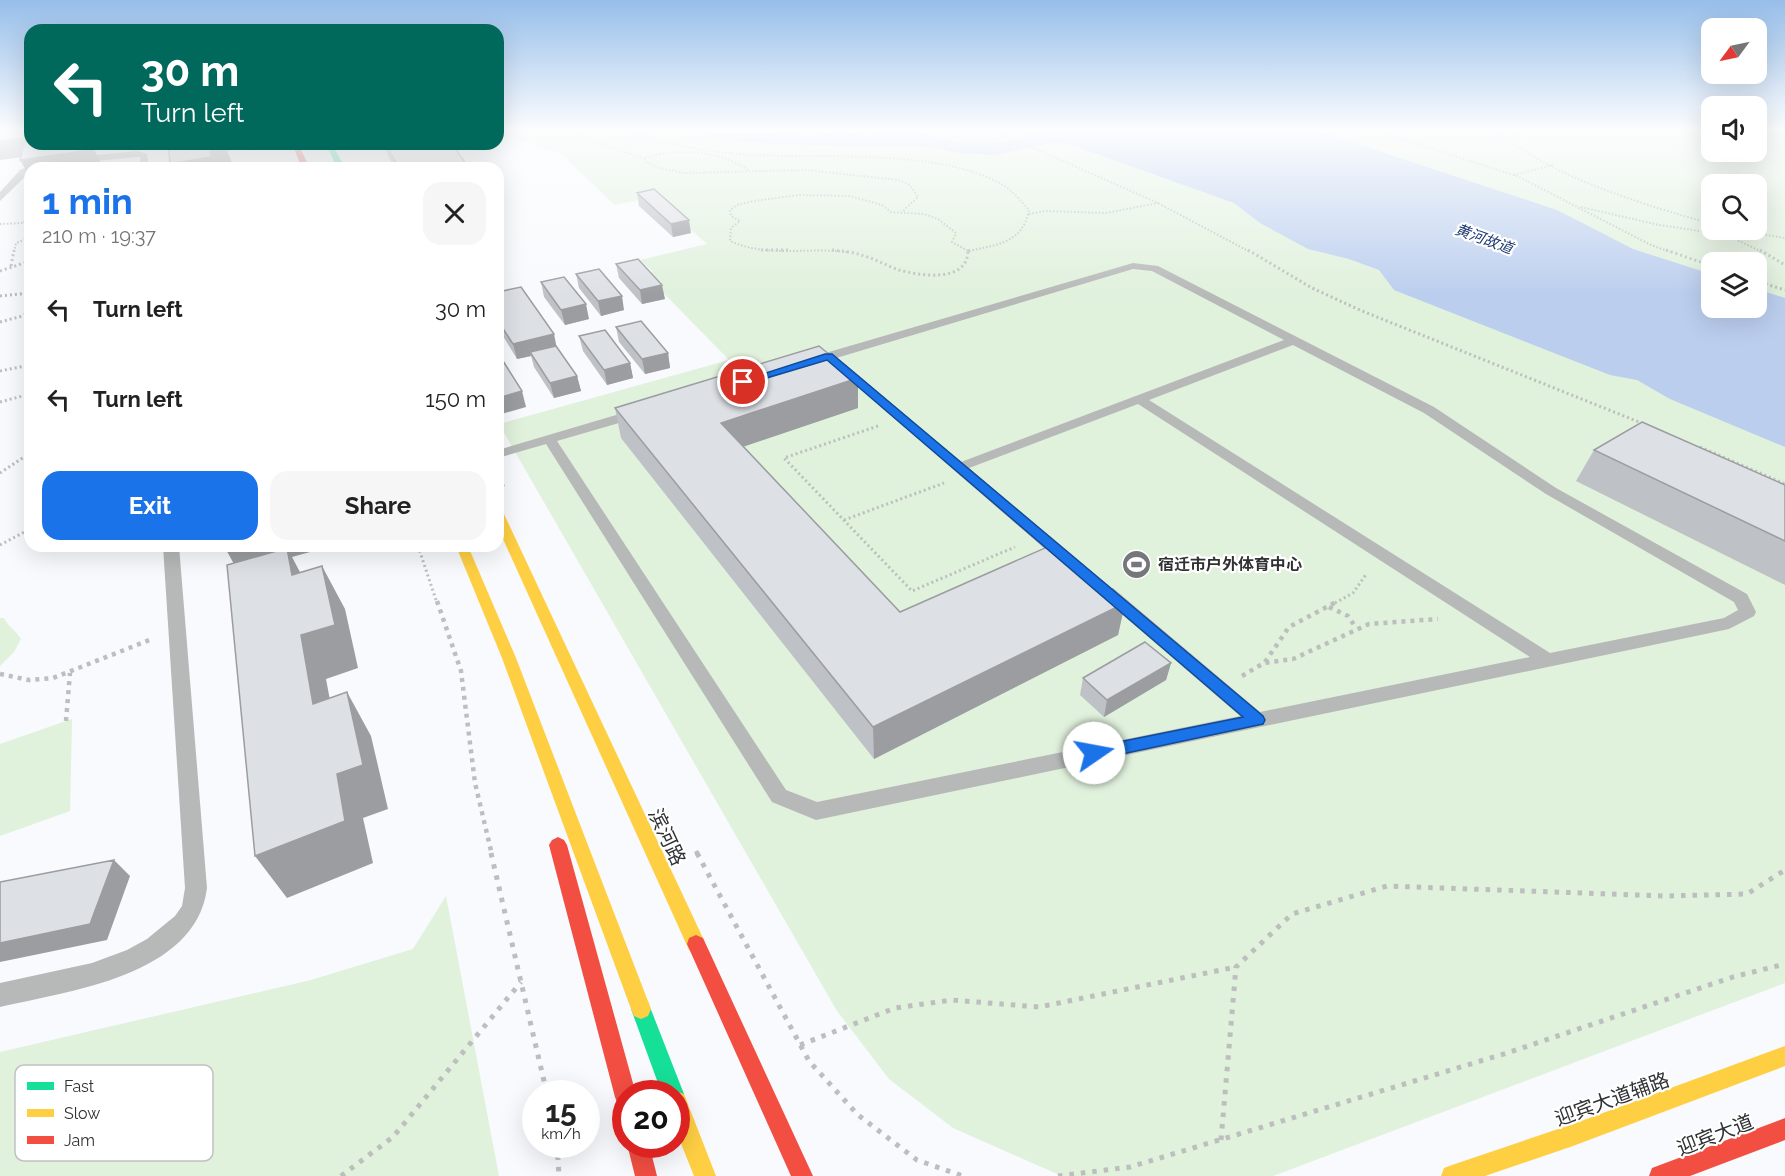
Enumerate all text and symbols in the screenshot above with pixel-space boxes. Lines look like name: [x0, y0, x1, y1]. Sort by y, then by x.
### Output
north arrow: [1701, 18, 1767, 84]
map controls: [1701, 18, 1767, 318]
text: 30 m: [141, 47, 239, 96]
icon: left: [42, 48, 120, 126]
button: sound: [1701, 96, 1767, 162]
text: Turn left: [141, 97, 244, 128]
button: search: [1701, 174, 1767, 240]
text: 1 min: [42, 180, 133, 222]
button: close: [423, 182, 486, 245]
water label: 黄河故道: [1453, 220, 1517, 258]
text: 210 m · 19:37: [42, 224, 156, 248]
button: layers: [1701, 252, 1767, 318]
icon: left: [42, 293, 75, 326]
text: Turn left: [93, 296, 183, 322]
text: 30 m: [435, 296, 486, 322]
pin: [717, 356, 768, 407]
icon: arrive: [726, 365, 759, 398]
icon: left: [42, 383, 75, 416]
text: Turn left: [93, 386, 183, 412]
text: 150 m: [425, 386, 486, 412]
button: Exit: [42, 471, 258, 540]
button: Share: [270, 471, 486, 540]
sports icon: 宿迁市户外体育中心: [1121, 548, 1153, 580]
place label: 宿迁市户外体育中心: [1158, 555, 1302, 574]
position arrow: [1062, 721, 1126, 785]
street label: 滨河路: [643, 805, 691, 869]
legend: [15, 1065, 213, 1161]
street label: 迎宾大道辅路: [1552, 1067, 1672, 1131]
text: Fast: [64, 1077, 95, 1096]
speed limit sign: 20: [612, 1080, 690, 1158]
text: 15: [545, 1094, 577, 1129]
text: Slow: [64, 1104, 100, 1123]
street label: 迎宾大道: [1673, 1109, 1757, 1161]
text: km/h: [541, 1125, 581, 1143]
text: Jam: [64, 1131, 95, 1150]

